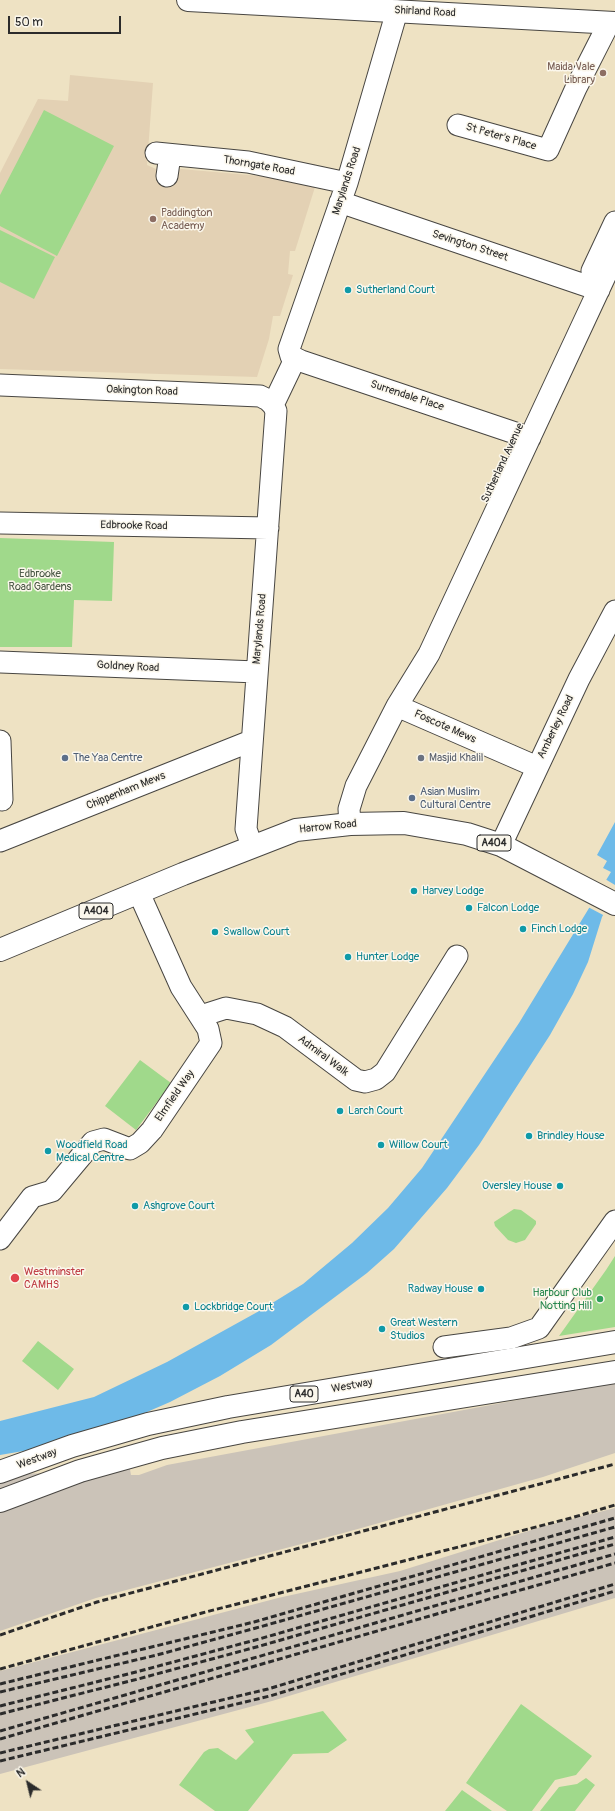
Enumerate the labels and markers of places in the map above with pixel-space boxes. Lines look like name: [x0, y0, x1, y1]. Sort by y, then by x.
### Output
place label: Maida Vale Library: [547, 60, 595, 86]
marker: Maida Vale Library: [598, 68, 608, 78]
place label: Paddington Academy: [161, 206, 213, 232]
marker: Paddington Academy: [148, 214, 158, 224]
place label: Sutherland Court: [356, 283, 435, 297]
marker: Sutherland Court: [343, 285, 353, 295]
place label: The Yaa Centre: [73, 751, 142, 765]
place label: Masjid Khalil: [429, 751, 483, 765]
marker: The Yaa Centre: [60, 753, 70, 763]
marker: Masjid Khalil: [416, 753, 426, 763]
place label: Asian Muslim Cultural Centre: [420, 785, 491, 811]
marker: Asian Muslim Cultural Centre: [407, 793, 417, 803]
place label: Harvey Lodge: [422, 884, 484, 898]
marker: Harvey Lodge: [409, 886, 419, 896]
place label: Falcon Lodge: [477, 901, 539, 915]
marker: Falcon Lodge: [464, 903, 474, 913]
place label: Finch Lodge: [531, 922, 587, 936]
marker: Finch Lodge: [518, 924, 528, 934]
place label: Swallow Court: [223, 925, 289, 939]
marker: Swallow Court: [210, 927, 220, 937]
place label: Hunter Lodge: [356, 950, 419, 964]
marker: Hunter Lodge: [343, 952, 353, 962]
place label: Larch Court: [348, 1104, 403, 1118]
marker: Larch Court: [335, 1106, 345, 1116]
place label: Brindley House: [537, 1129, 604, 1143]
marker: Brindley House: [524, 1131, 534, 1141]
place label: Woodfield Road Medical Centre: [56, 1138, 128, 1164]
place label: Willow Court: [389, 1138, 448, 1152]
marker: Willow Court: [376, 1140, 386, 1150]
marker: Woodfield Road Medical Centre: [43, 1146, 53, 1156]
place label: Oversley House: [482, 1179, 552, 1193]
marker: Oversley House: [555, 1181, 565, 1191]
place label: Ashgrove Court: [143, 1199, 215, 1213]
marker: Ashgrove Court: [130, 1201, 140, 1211]
place label: Westminster CAMHS: [24, 1265, 84, 1291]
marker: Westminster CAMHS: [9, 1272, 21, 1284]
place label: Radway House: [408, 1282, 473, 1296]
marker: Radway House: [476, 1284, 486, 1294]
place label: Harbour Club Notting Hill: [533, 1286, 592, 1312]
marker: Harbour Club Notting Hill: [595, 1294, 605, 1304]
place label: Lockbridge Court: [194, 1300, 273, 1314]
marker: Lockbridge Court: [181, 1302, 191, 1312]
place label: Great Western Studios: [390, 1316, 458, 1342]
marker: Great Western Studios: [377, 1324, 387, 1334]

